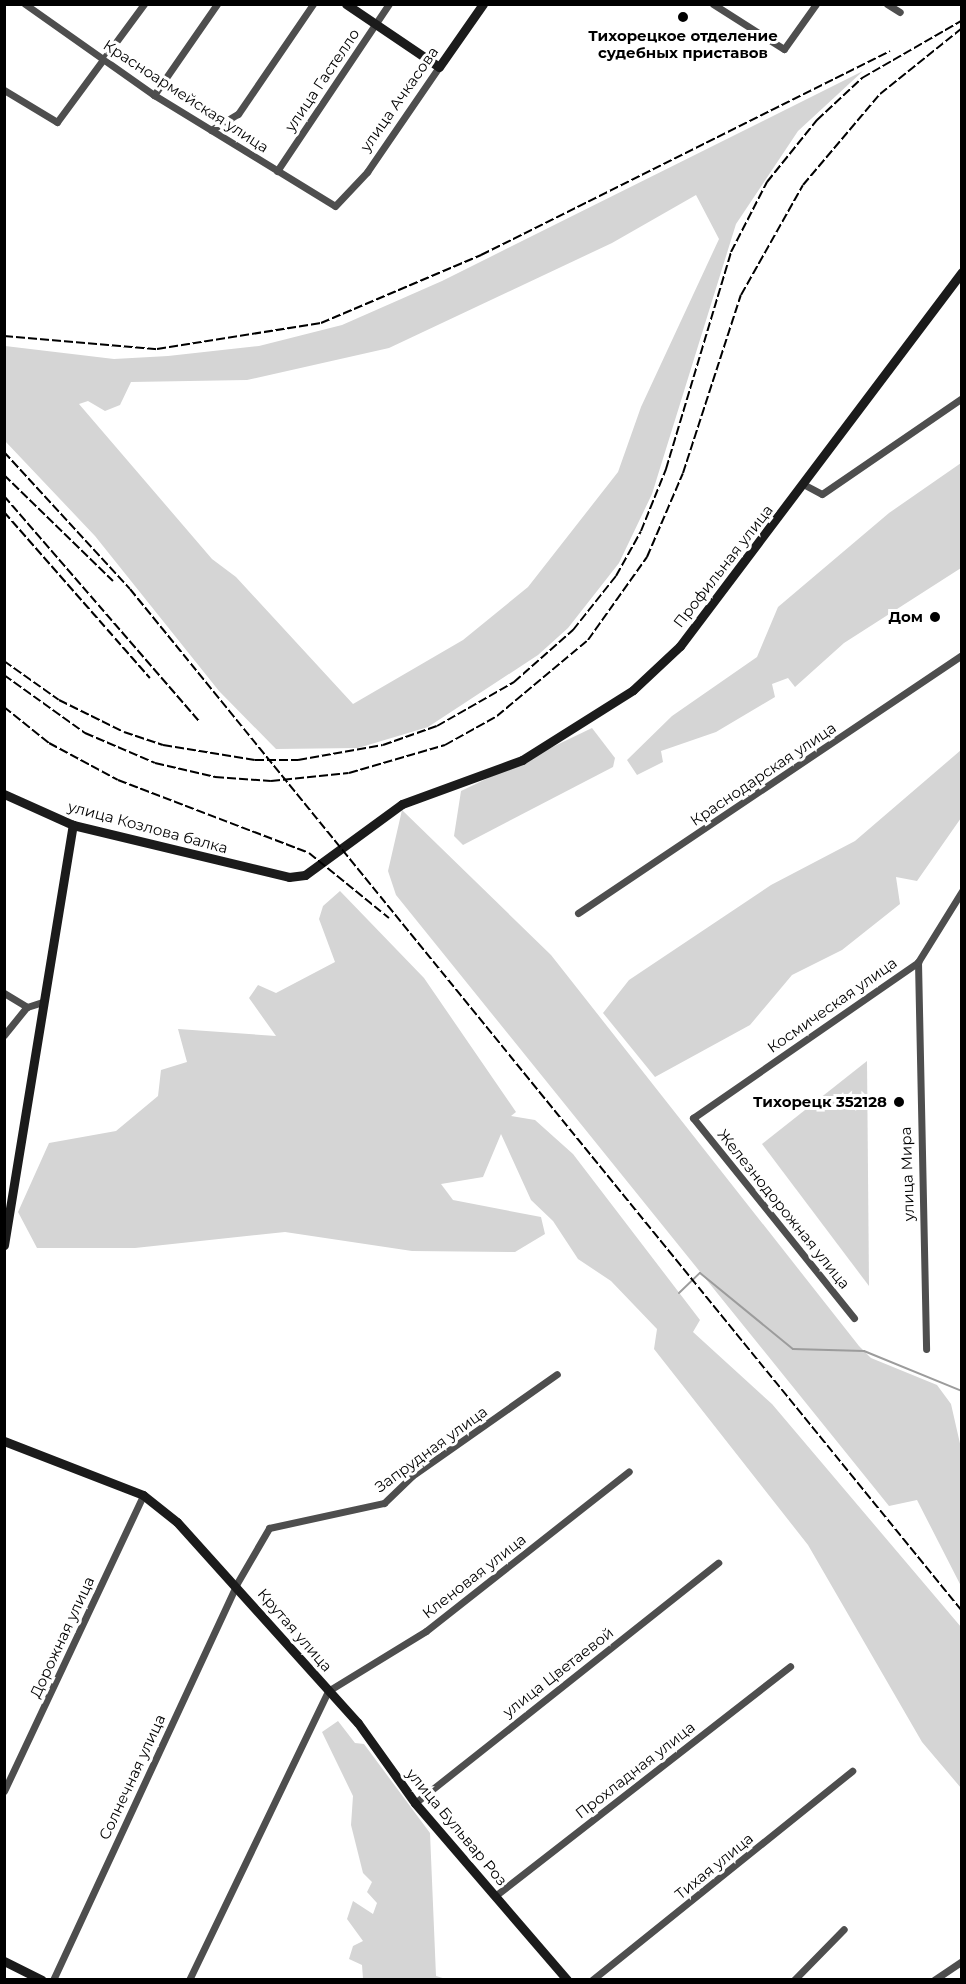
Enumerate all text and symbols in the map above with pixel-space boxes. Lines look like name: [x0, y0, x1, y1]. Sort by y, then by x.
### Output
marker: Тихорецкое отделение судебных приставов: [676, 10, 690, 24]
street label: улица Гастелло: [281, 25, 363, 135]
place label: Тихорецкое отделение судебных приставов: [588, 26, 778, 61]
street label: Красноармейская улица: [100, 36, 272, 156]
street label: улица Ачкасова: [356, 43, 442, 155]
street label: Профильная улица: [669, 501, 777, 631]
place label: Дом: [889, 608, 923, 626]
marker: Дом: [928, 610, 942, 624]
street label: Краснодарская улица: [687, 718, 839, 830]
street label: улица Козлова балка: [66, 797, 230, 857]
street label: Космическая улица: [764, 953, 900, 1057]
place label: Тихорецк 352128: [753, 1093, 887, 1111]
marker: Тихорецк 352128: [892, 1095, 906, 1109]
street label: Железнодорожная улица: [714, 1126, 854, 1292]
street label: улица Мира: [896, 1126, 918, 1222]
street label: Запрудная улица: [371, 1402, 491, 1496]
street label: Кленовая улица: [419, 1530, 529, 1622]
street label: Дорожная улица: [26, 1573, 98, 1701]
street label: Крутая улица: [254, 1585, 336, 1675]
street label: улица Цветаевой: [499, 1623, 617, 1721]
street label: Солнечная улица: [95, 1711, 169, 1843]
street label: Прохладная улица: [572, 1718, 698, 1822]
street label: улица Бульвар Роз: [403, 1765, 511, 1889]
street label: Тихая улица: [671, 1829, 757, 1903]

